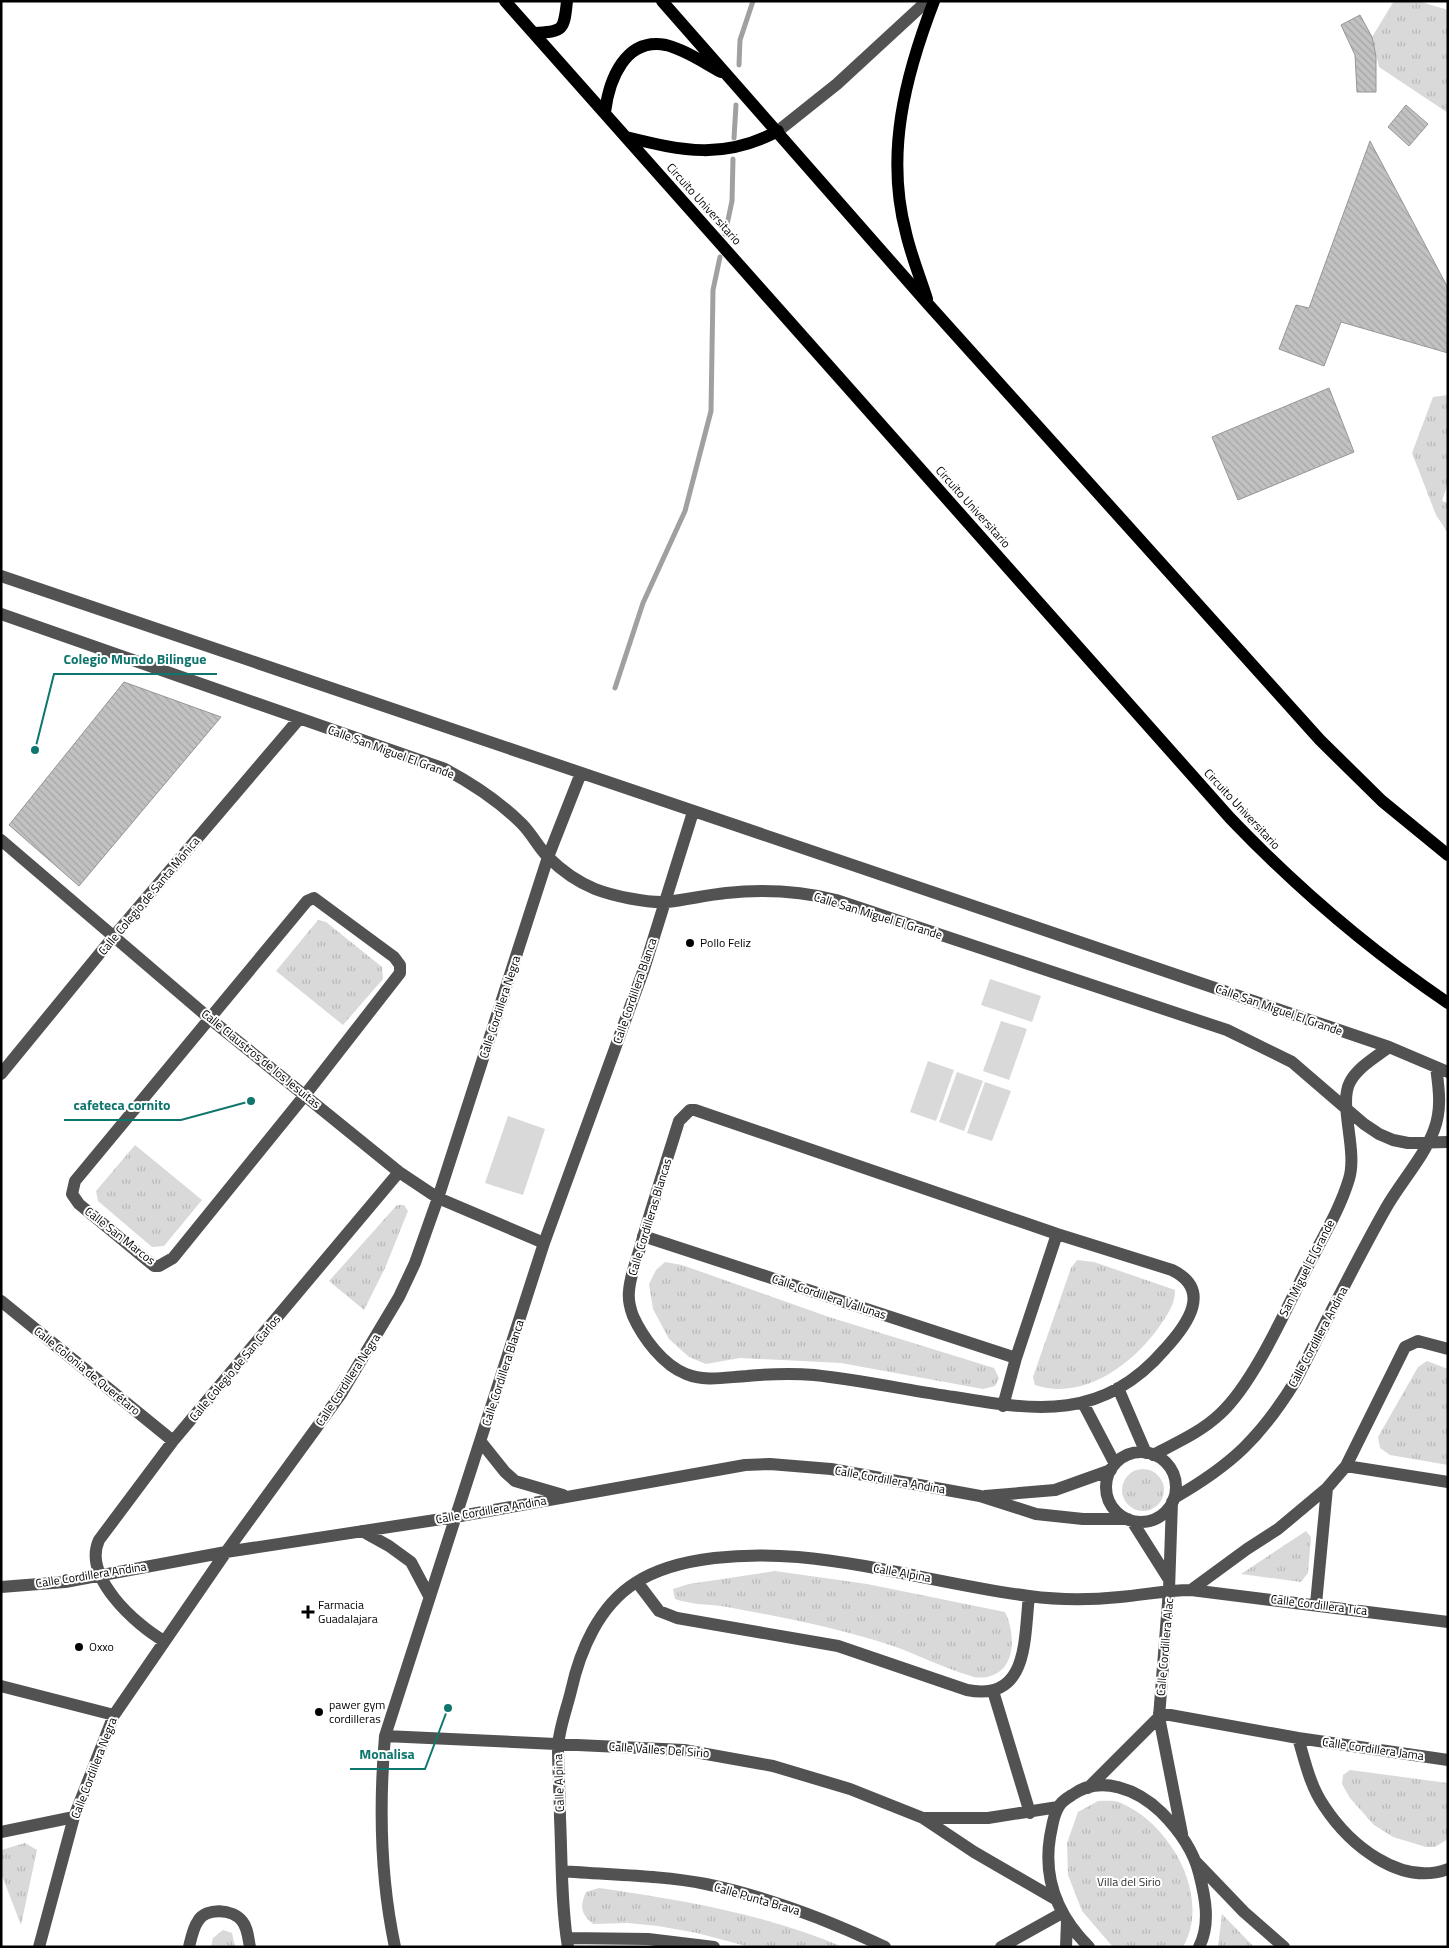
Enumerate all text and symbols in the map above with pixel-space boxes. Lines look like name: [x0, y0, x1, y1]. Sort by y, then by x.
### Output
street label: Circuito Universitario: [662, 158, 747, 249]
street label: Circuito Universitario: [931, 461, 1016, 552]
callout: Colegio Mundo Bilingue: [54, 645, 217, 674]
text: Colegio Mundo Bilingue: [64, 648, 206, 669]
street label: Calle San Miguel El Grande: [325, 720, 457, 783]
street label: Circuito Universitario: [1200, 764, 1285, 853]
street label: Calle Colegio de Santa Mónica: [93, 832, 204, 959]
street label: Calle San Miguel El Grande: [812, 887, 945, 944]
place label: Pollo Feliz: [700, 933, 751, 952]
street label: Calle Cordillera Blanca: [608, 935, 662, 1046]
marker: Pollo Feliz: [684, 937, 696, 949]
street label: Calle Cordillera Negra: [474, 953, 525, 1061]
street label: Calle San Miguel El Grande: [1213, 979, 1345, 1040]
street label: Calle Claustros de los Jesuitas: [197, 1004, 326, 1113]
callout: cafeteca cornito: [64, 1091, 181, 1120]
text: cafeteca cornito: [74, 1094, 170, 1115]
street label: Calle Cordilleras Blancas: [623, 1155, 677, 1278]
street label: Calle San Marcos: [81, 1202, 160, 1270]
street label: San Miguel El Grande: [1274, 1216, 1339, 1320]
street label: Calle Cordillera Vallunas: [769, 1269, 889, 1324]
street label: Calle Cordillera Andina: [1283, 1283, 1352, 1391]
street label: Calle Colegio de San Carlos: [184, 1310, 285, 1425]
street label: Calle Cordillera Blanca: [476, 1317, 529, 1428]
street label: Calle Colonia de Querétaro: [30, 1322, 145, 1420]
street label: Calle Cordillera Negra: [310, 1330, 385, 1430]
street label: Calle Cordillera Andina: [833, 1460, 947, 1499]
street label: Calle Cordillera Andina: [434, 1490, 548, 1529]
street label: Calle Cordillera Andina: [34, 1556, 148, 1593]
street label: Calle Alpina: [872, 1558, 932, 1587]
street label: Calle Cordillera Tica: [1270, 1589, 1368, 1620]
place label: Farmacia Guadalajara: [318, 1595, 378, 1628]
street label: Calle Cordillera Alac: [1151, 1597, 1178, 1697]
marker: Farmacia Guadalajara: [302, 1606, 314, 1618]
place label: Oxxo: [89, 1637, 114, 1656]
marker: Oxxo: [73, 1641, 85, 1653]
place label: pawer gym cordilleras: [329, 1695, 385, 1728]
marker: pawer gym cordilleras: [313, 1706, 325, 1718]
street label: Calle Cordillera Negra: [65, 1714, 122, 1821]
street label: Calle Cordillera Jama: [1321, 1732, 1425, 1765]
street label: Calle Valles Del Sirio: [608, 1737, 710, 1762]
callout: Monalisa: [350, 1740, 425, 1769]
text: Monalisa: [359, 1743, 415, 1764]
street label: Calle Alpina: [548, 1754, 569, 1812]
park label: Villa del Sirio: [1097, 1872, 1161, 1891]
street label: Calle Punta Brava: [712, 1877, 802, 1920]

